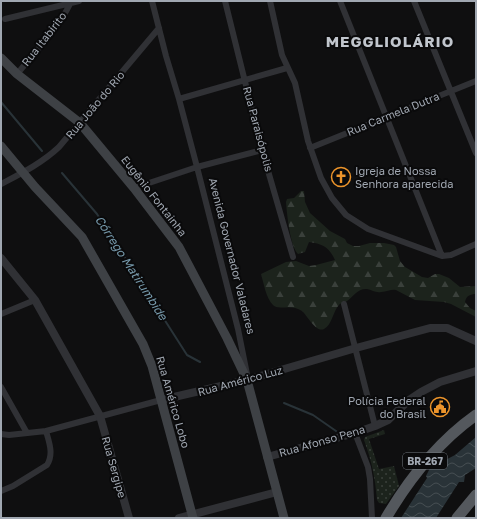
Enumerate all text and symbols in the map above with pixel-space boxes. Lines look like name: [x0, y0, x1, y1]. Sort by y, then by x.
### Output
street label: Rua Itabirito: [19, 9, 69, 68]
district label: MEGGLIOLÁRIO: [326, 32, 454, 50]
street label: Rua João do Rio: [63, 68, 127, 141]
street label: Rua Paraisópolis: [241, 85, 276, 173]
street label: Rua Carmela Dutra: [345, 89, 441, 138]
street label: Eugênio Fontainha: [119, 153, 190, 239]
place label: Igreja de Nossa Senhora aparecida: [355, 164, 453, 190]
church icon: Igreja de Nossa Senhora aparecida: [330, 166, 352, 188]
street label: Avenida Governador Valadares: [207, 176, 258, 336]
water label: Córrego Matirumbide: [92, 213, 171, 324]
street label: Rua Américo Lobo: [154, 354, 193, 450]
street label: Rua Américo Luz: [196, 363, 284, 398]
place label: Polícia Federal do Brasil: [348, 394, 426, 420]
public building icon: Polícia Federal do Brasil: [429, 396, 451, 418]
street label: Rua Afonso Pena: [277, 422, 366, 459]
street label: Rua Sergipe: [100, 435, 129, 499]
road number: BR-267: [403, 453, 447, 469]

